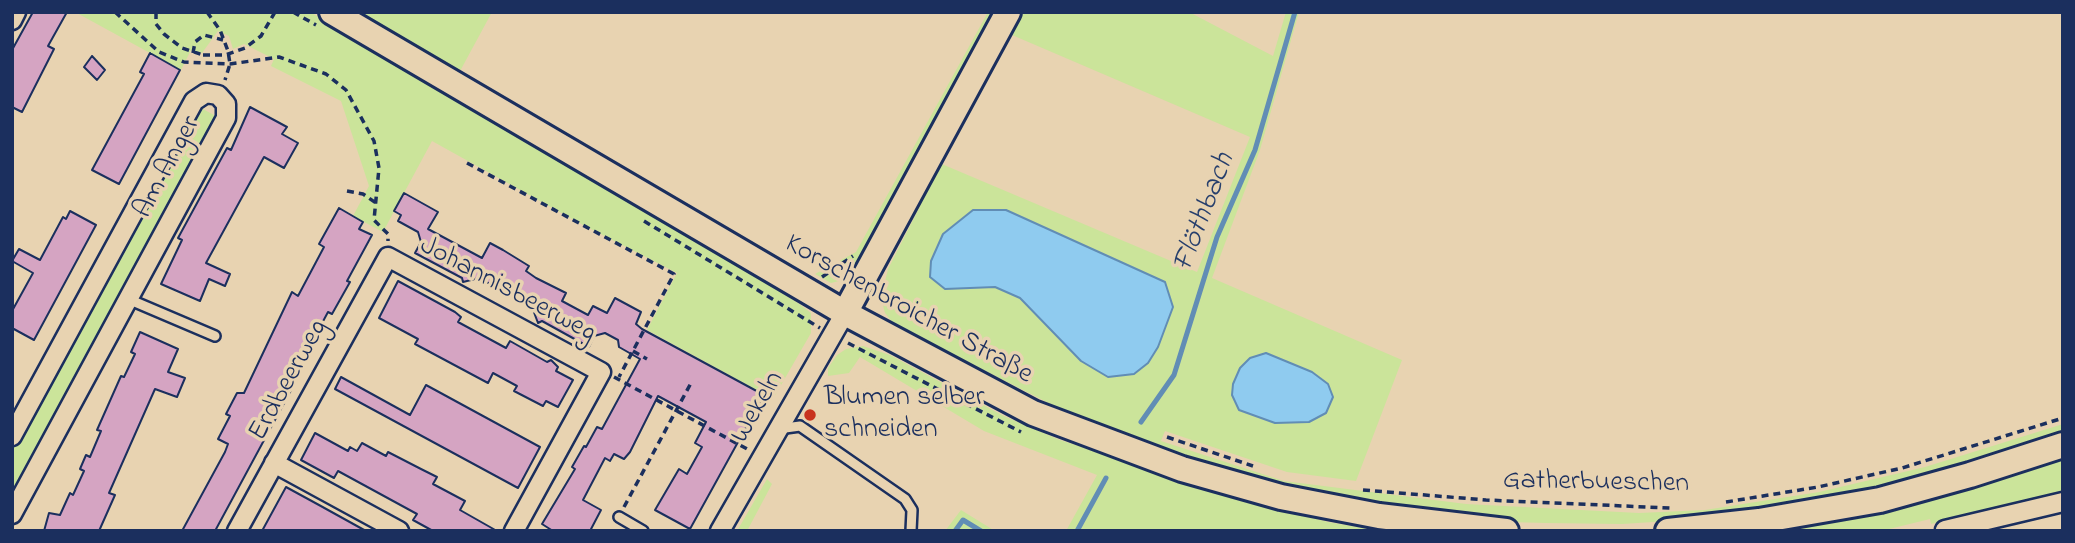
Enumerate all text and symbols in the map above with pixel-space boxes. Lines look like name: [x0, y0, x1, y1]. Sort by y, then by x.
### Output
street label: Am Anger: [128, 111, 210, 225]
water label: Flöthbach: [1167, 149, 1245, 277]
street label: Korschenbroicher Straße: [778, 229, 1038, 393]
street label: Johannisbeerweg: [413, 230, 601, 352]
street label: Erdbeerweg: [243, 314, 337, 448]
street label: Wekeln: [725, 366, 793, 450]
place label: Blumen selber schneiden: [824, 382, 984, 448]
marker: Blumen selber schneiden: [802, 407, 818, 423]
street label: Gatherbueschen: [1503, 466, 1689, 502]

